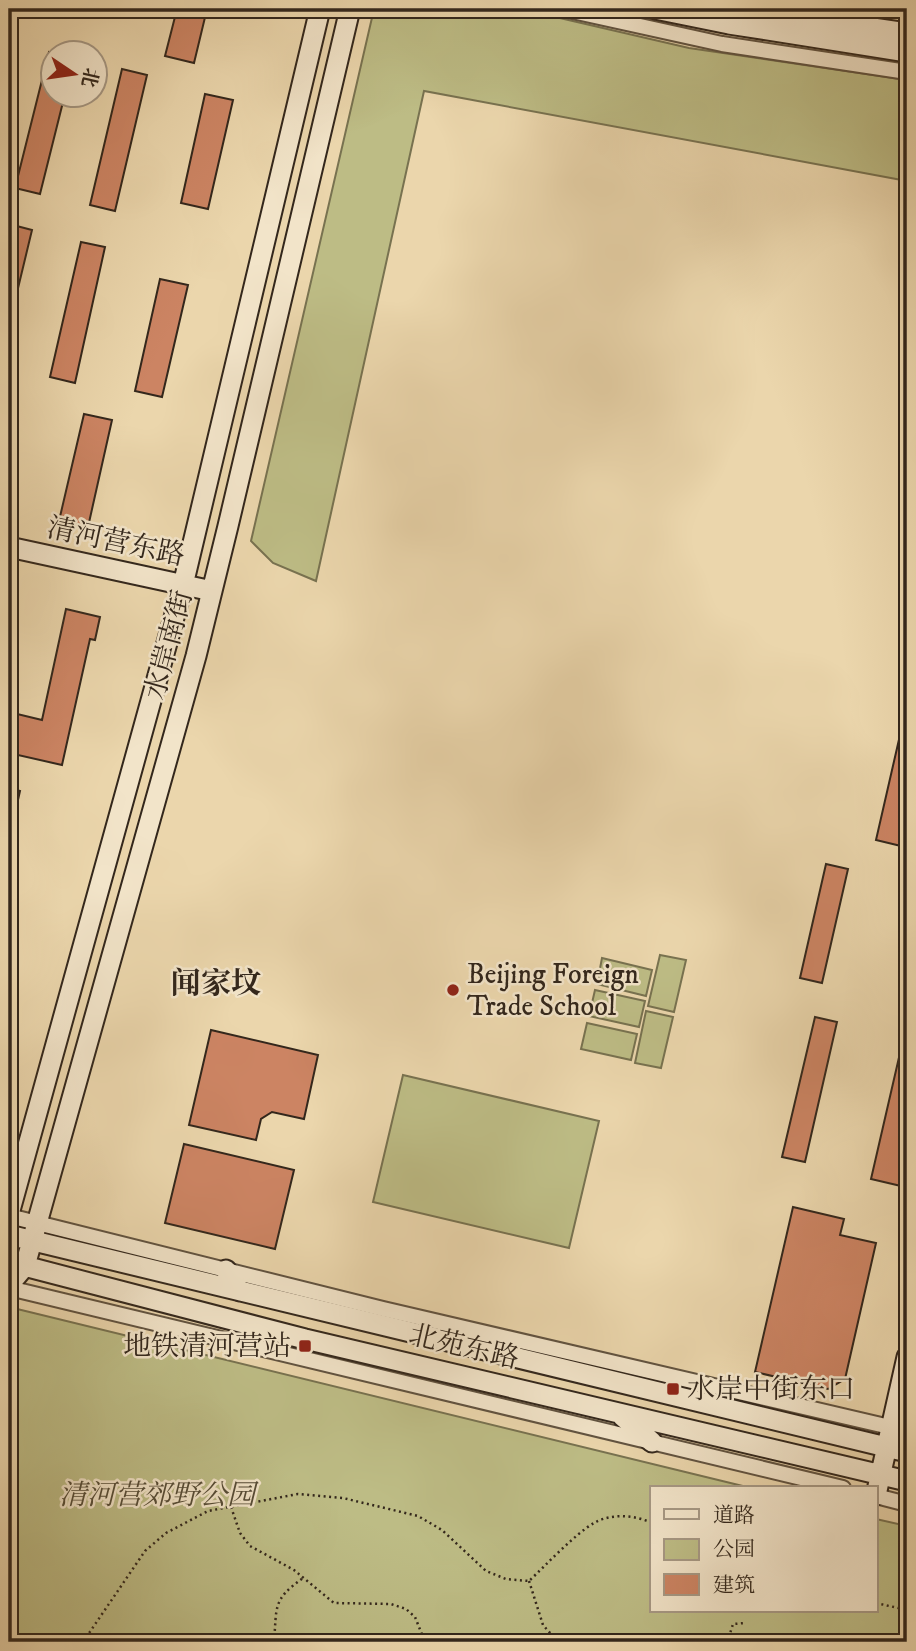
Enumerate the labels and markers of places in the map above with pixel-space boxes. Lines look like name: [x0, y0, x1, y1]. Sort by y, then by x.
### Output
place label: Beijing Foreign Trade School: [467, 957, 639, 1024]
marker: Beijing Foreign Trade School: [445, 982, 461, 998]
place label: 地铁清河营站: [123, 1329, 291, 1364]
marker: 地铁清河营站: [297, 1338, 313, 1354]
place label: 水岸中街东口: [687, 1372, 855, 1407]
marker: 水岸中街东口: [665, 1381, 681, 1397]

